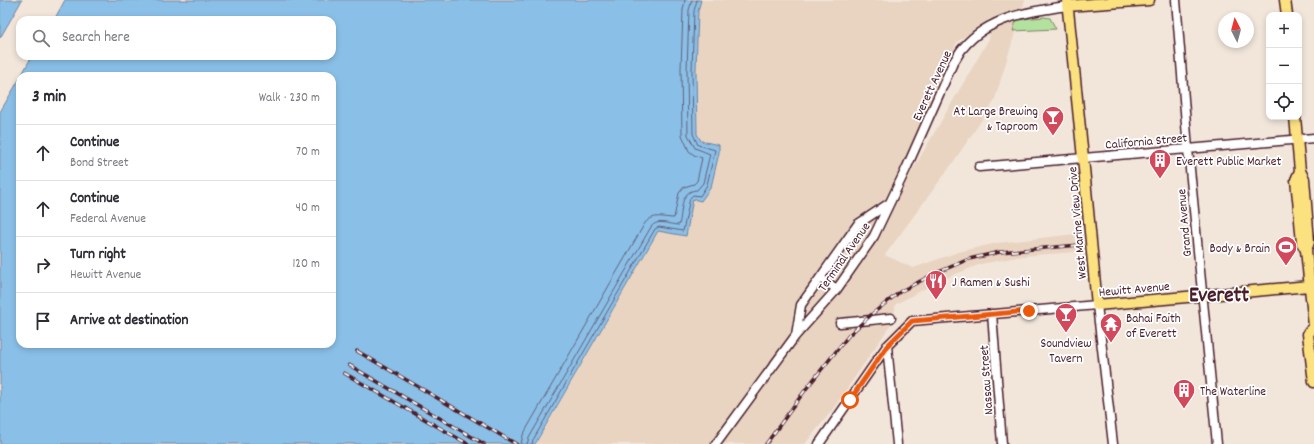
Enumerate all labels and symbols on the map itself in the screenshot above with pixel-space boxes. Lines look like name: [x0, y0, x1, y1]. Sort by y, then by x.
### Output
north arrow: [1218, 12, 1254, 48]
street label: Everett Avenue: [909, 47, 958, 124]
place label: At Large Brewing & Taproom: [953, 103, 1038, 137]
bar icon: At Large Brewing & Taproom: [1040, 104, 1066, 137]
street label: California Street: [1104, 129, 1188, 156]
building icon: Everett Public Market: [1147, 147, 1173, 180]
place label: Everett Public Market: [1176, 153, 1282, 172]
street label: West Marine View Drive: [1064, 165, 1093, 280]
street label: Grand Avenue: [1173, 188, 1198, 258]
street label: Terminal Avenue: [814, 219, 876, 296]
sports icon: Body & Brain: [1273, 234, 1299, 267]
place label: Body & Brain: [1210, 240, 1270, 259]
restaurant icon: J Ramen & Sushi: [923, 268, 949, 301]
place label: J Ramen & Sushi: [952, 274, 1030, 293]
street label: Hewitt Avenue: [1098, 278, 1171, 303]
district label: Everett: [1189, 282, 1249, 312]
bar icon: Soundview Tavern: [1053, 301, 1079, 334]
route end: [1020, 302, 1038, 320]
place label: Bahai Faith of Everett: [1126, 310, 1181, 344]
temple icon: Bahai Faith of Everett: [1098, 311, 1124, 344]
place label: Soundview Tavern: [1040, 335, 1092, 369]
street label: Nassau Street: [976, 344, 999, 415]
building icon: The Waterline: [1171, 377, 1197, 410]
place label: The Waterline: [1200, 383, 1266, 402]
route start: [841, 391, 859, 409]

